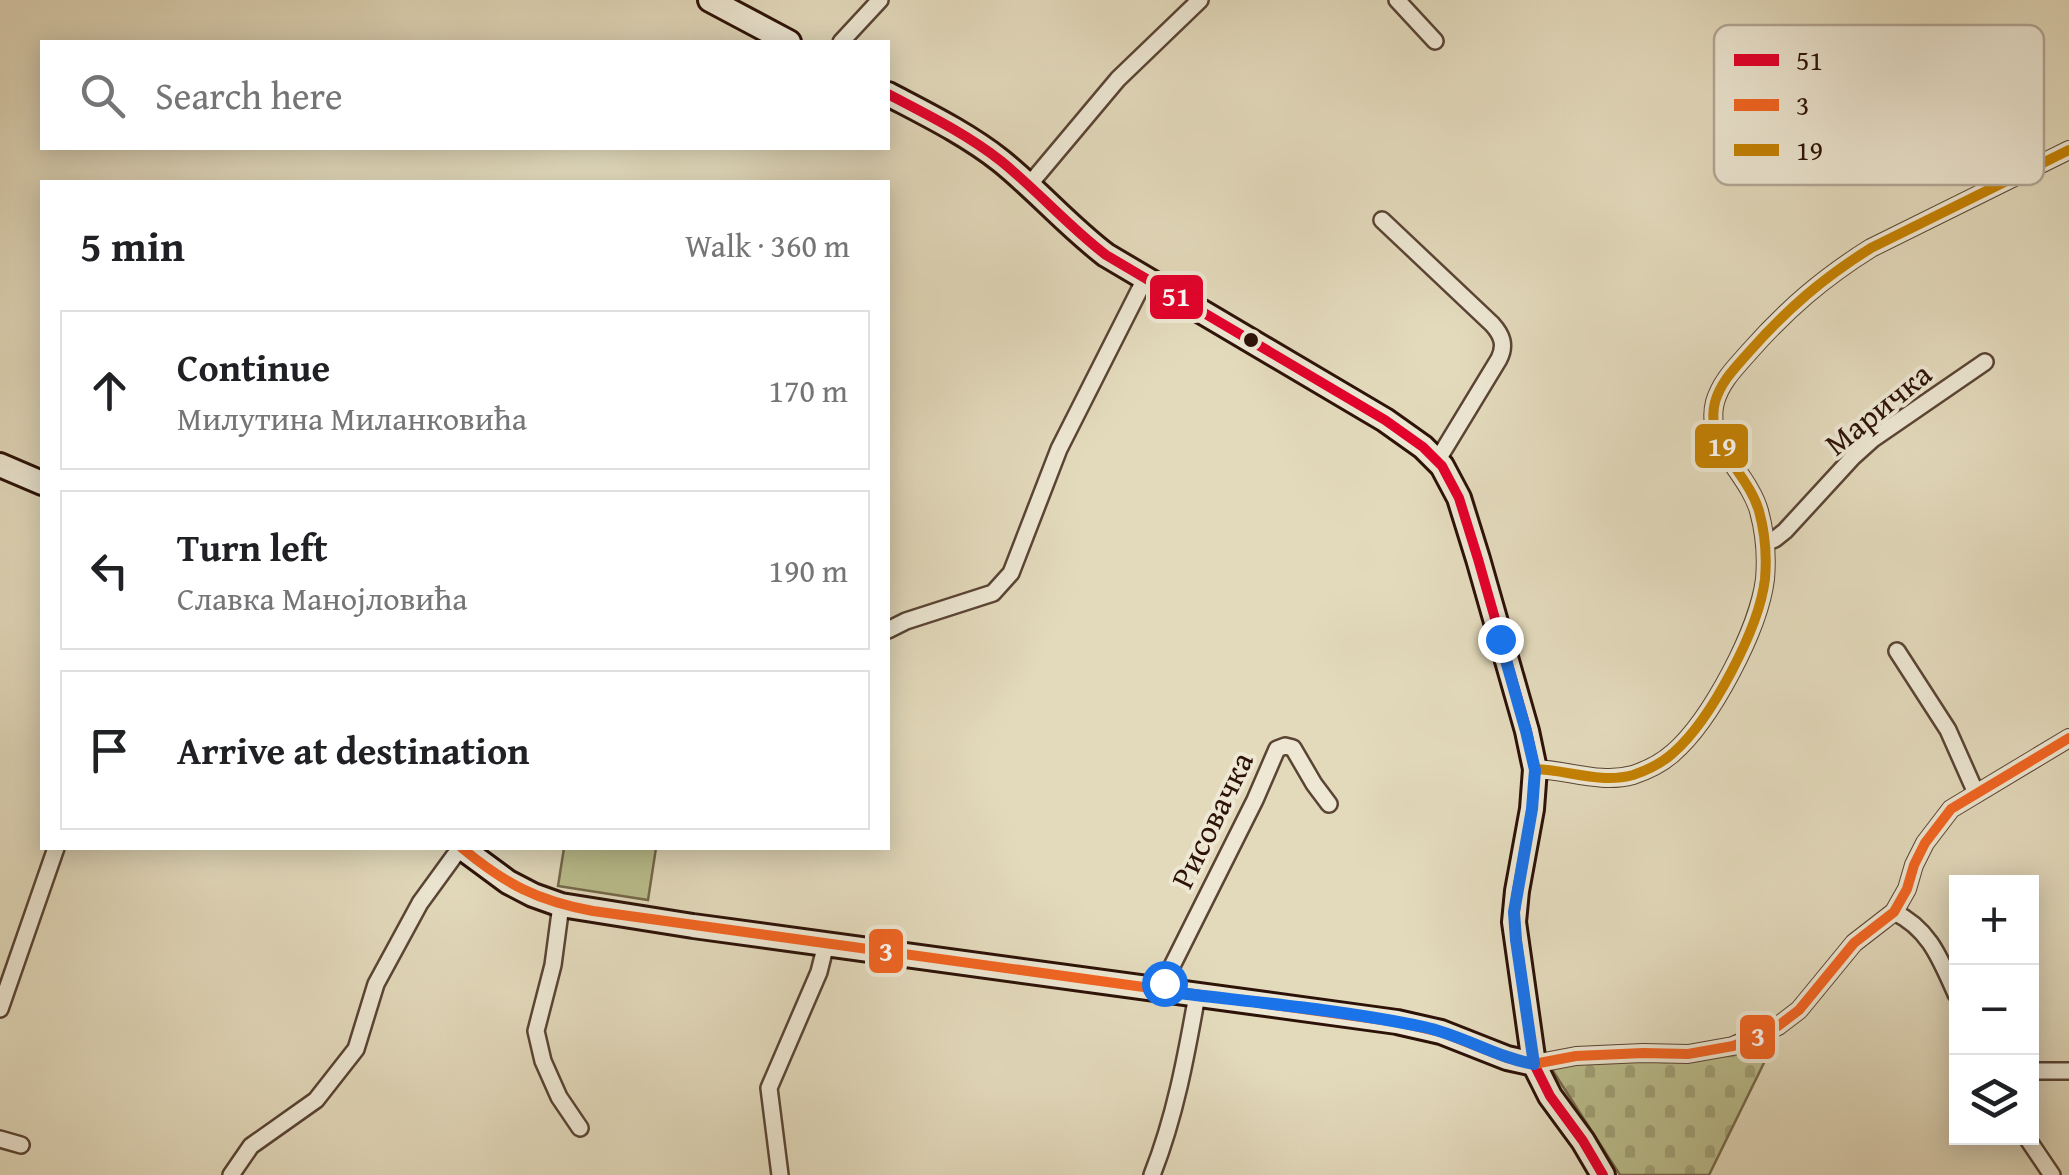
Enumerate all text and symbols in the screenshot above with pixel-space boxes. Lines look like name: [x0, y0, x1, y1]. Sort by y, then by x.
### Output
legend: [1714, 25, 2044, 185]
text: 51: [1796, 39, 1823, 80]
search box: [40, 40, 890, 150]
text: Search here: [155, 67, 343, 123]
icon: search: [75, 68, 130, 123]
text: 3: [1796, 84, 1809, 125]
text: 19: [1796, 129, 1823, 170]
text: 5 min: [80, 215, 185, 276]
text: Walk · 360 m: [685, 222, 850, 269]
line badge: 51: [1148, 273, 1205, 321]
text: 51: [1161, 275, 1191, 316]
unlabelled marker: [1241, 330, 1261, 350]
text: Continue: [177, 339, 330, 395]
street label: Маричка: [1814, 350, 1942, 466]
icon: ahead: [82, 363, 137, 418]
text: 170 m: [769, 367, 848, 414]
text: Милутина Миланковића: [177, 395, 527, 442]
line badge: 19: [1693, 422, 1750, 470]
text: 19: [1707, 425, 1737, 466]
text: Turn left: [177, 519, 328, 575]
icon: left: [82, 543, 137, 598]
text: 190 m: [769, 547, 848, 594]
text: Славка Манојловића: [177, 575, 468, 622]
route end: [1478, 617, 1524, 663]
text: Arrive at destination: [177, 722, 530, 778]
icon: arrive: [82, 723, 137, 778]
street label: Рисовачка: [1158, 743, 1265, 896]
map controls: [1949, 875, 2039, 1145]
button: +: [1949, 875, 2039, 965]
line badge: 3: [867, 927, 905, 975]
text: 3: [879, 930, 893, 971]
route start: [1142, 961, 1188, 1007]
button: −: [1949, 965, 2039, 1055]
line badge: 3: [1738, 1013, 1777, 1061]
text: 3: [1751, 1015, 1765, 1056]
button: layers: [1949, 1055, 2039, 1145]

